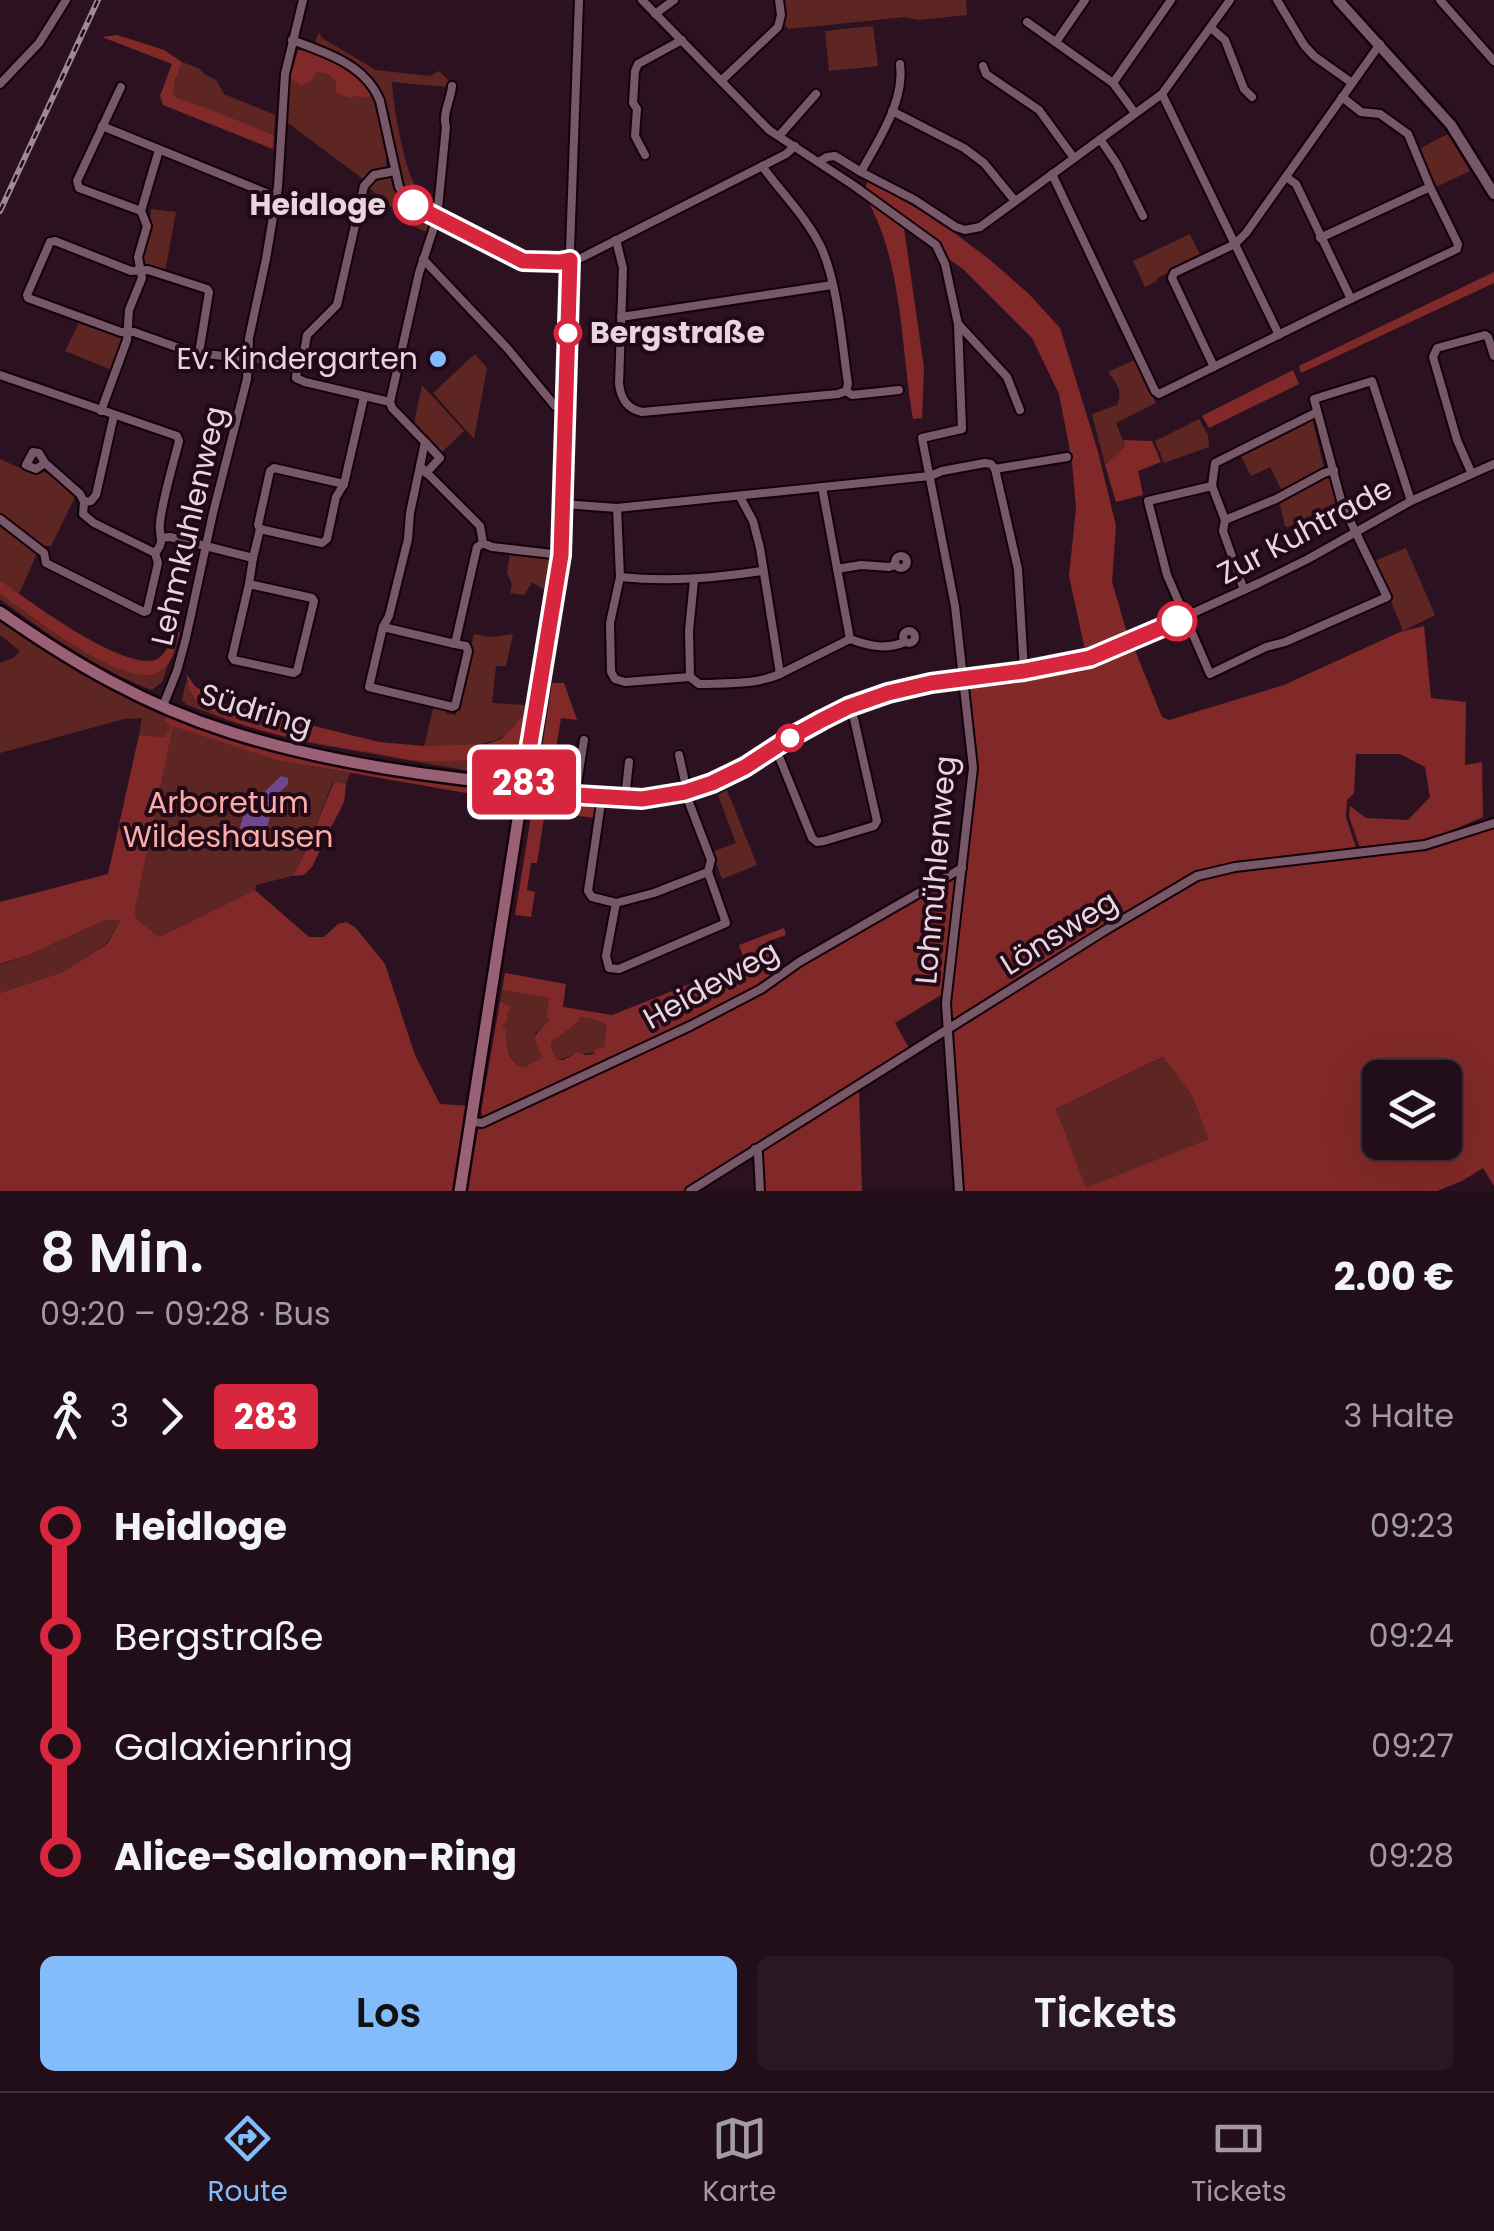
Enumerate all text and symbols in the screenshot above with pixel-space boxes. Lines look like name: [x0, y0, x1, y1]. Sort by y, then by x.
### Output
place label: Heidloge: [250, 183, 386, 226]
marker: Heidloge: [394, 186, 432, 224]
place label: Bergstraße: [590, 311, 765, 354]
marker: Bergstraße: [555, 320, 581, 346]
place label: Ev. Kindergarten: [176, 337, 418, 380]
marker: Ev. Kindergarten: [427, 348, 449, 370]
street label: Lehmkuhlenweg: [140, 402, 237, 650]
street label: Zur Kuhtrade: [1210, 466, 1400, 595]
unlabelled marker: [1158, 602, 1196, 640]
street label: Südring: [195, 672, 317, 747]
unlabelled marker: [777, 725, 803, 751]
line badge: 283: [466, 750, 582, 814]
street label: Lohmühlenweg: [904, 754, 967, 986]
text: 283: [492, 758, 556, 807]
park label: Arboretum Wildeshausen: [123, 781, 333, 858]
street label: Lönsweg: [992, 880, 1125, 985]
street label: Heideweg: [635, 930, 786, 1040]
map controls: [1362, 1060, 1462, 1160]
button: layers: [1362, 1060, 1462, 1160]
text: 8 Min.: [40, 1214, 204, 1291]
text: 2.00 €: [1334, 1250, 1454, 1303]
text: 09:20 – 09:28 · Bus: [40, 1291, 331, 1336]
icon: walk: [40, 1389, 95, 1444]
icon: forward: [144, 1389, 199, 1444]
text: 283: [234, 1392, 298, 1441]
text: 3: [110, 1393, 129, 1438]
text: 3 Halte: [1343, 1393, 1454, 1438]
text: Heidloge: [114, 1500, 287, 1553]
text: 09:23: [1370, 1503, 1454, 1548]
text: Bergstraße: [114, 1610, 324, 1663]
text: 09:24: [1368, 1613, 1454, 1658]
text: Galaxienring: [114, 1720, 353, 1773]
text: 09:27: [1371, 1723, 1454, 1768]
text: Alice-Salomon-Ring: [114, 1830, 517, 1883]
text: 09:28: [1368, 1833, 1454, 1878]
button: Los: [40, 1956, 737, 2071]
button: Tickets: [757, 1956, 1454, 2071]
tab: Route: [207, 2111, 288, 2213]
tab: Karte: [703, 2111, 776, 2213]
tab: Tickets: [1191, 2111, 1287, 2213]

